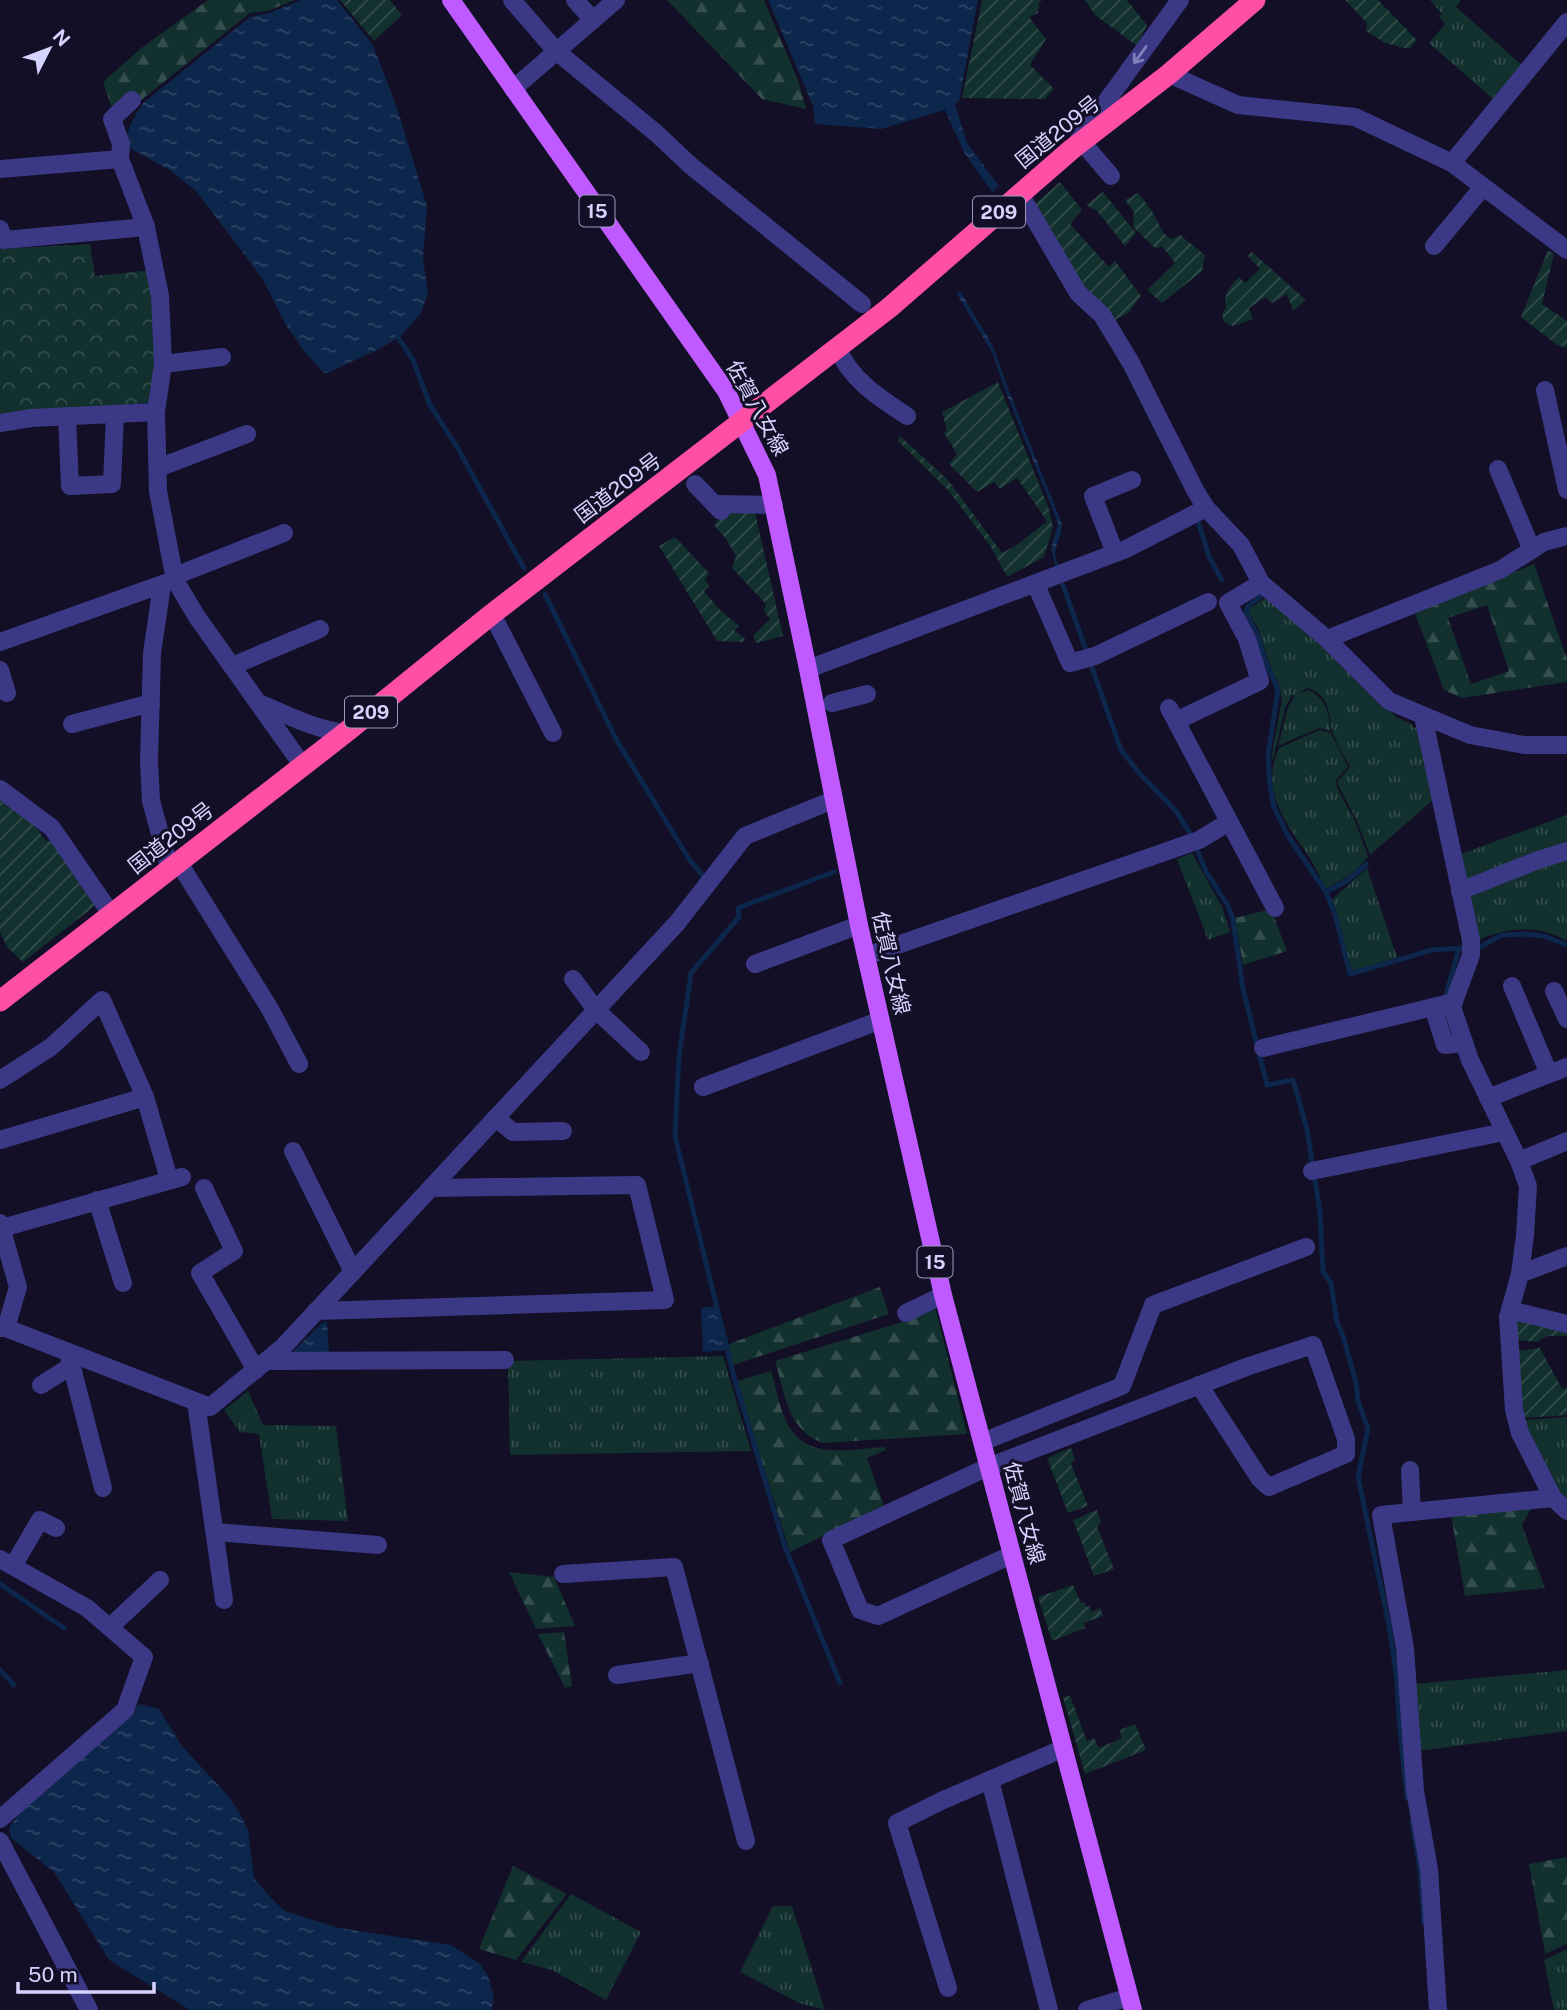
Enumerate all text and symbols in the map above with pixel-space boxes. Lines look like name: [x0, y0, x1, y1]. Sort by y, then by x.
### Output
north arrow: [14, 14, 84, 84]
text: N: [48, 25, 75, 51]
one-way arrow: [1132, 45, 1147, 64]
street label: 国道209号: [1010, 90, 1105, 173]
road number: 15: [580, 196, 614, 226]
road number: 209: [973, 196, 1025, 228]
street label: 佐賀八女線: [721, 356, 794, 460]
street label: 国道209号: [570, 447, 666, 528]
road number: 209: [345, 696, 397, 727]
street label: 国道209号: [123, 797, 218, 879]
street label: 佐賀八女線: [867, 909, 915, 1017]
road number: 15: [918, 1246, 953, 1278]
street label: 佐賀八女線: [999, 1459, 1050, 1567]
scale bar: [18, 1951, 154, 1995]
text: 50 m: [28, 1962, 78, 1987]

